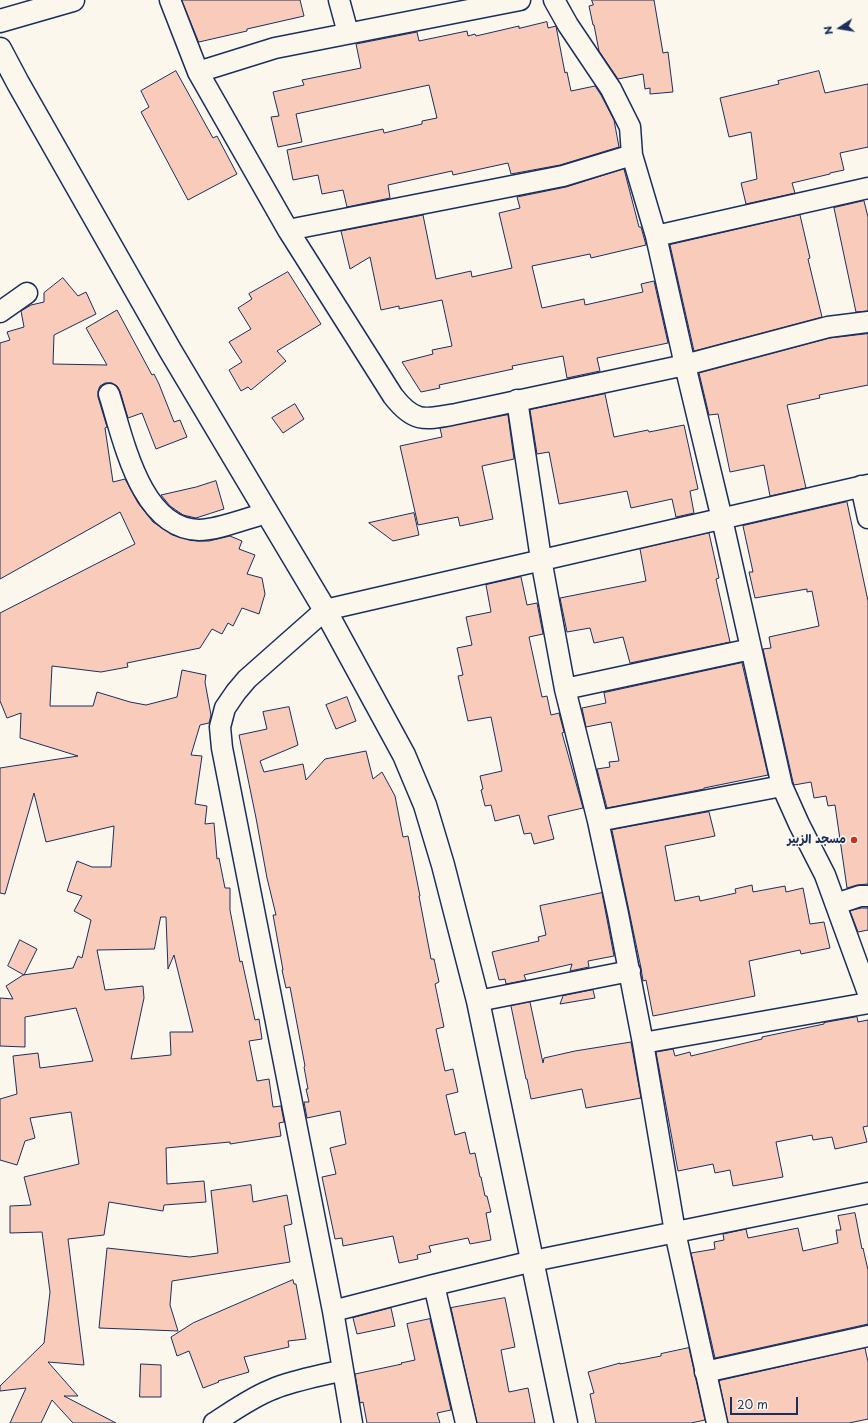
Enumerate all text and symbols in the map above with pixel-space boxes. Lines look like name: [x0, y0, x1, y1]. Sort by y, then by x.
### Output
north arrow: [820, 8, 860, 48]
text: N: [819, 25, 837, 37]
place label: مسجد الزبير: [787, 833, 846, 847]
marker: مسجد الزبير: [849, 835, 859, 845]
scale bar: [732, 1389, 800, 1415]
text: 20 m: [737, 1395, 768, 1413]

